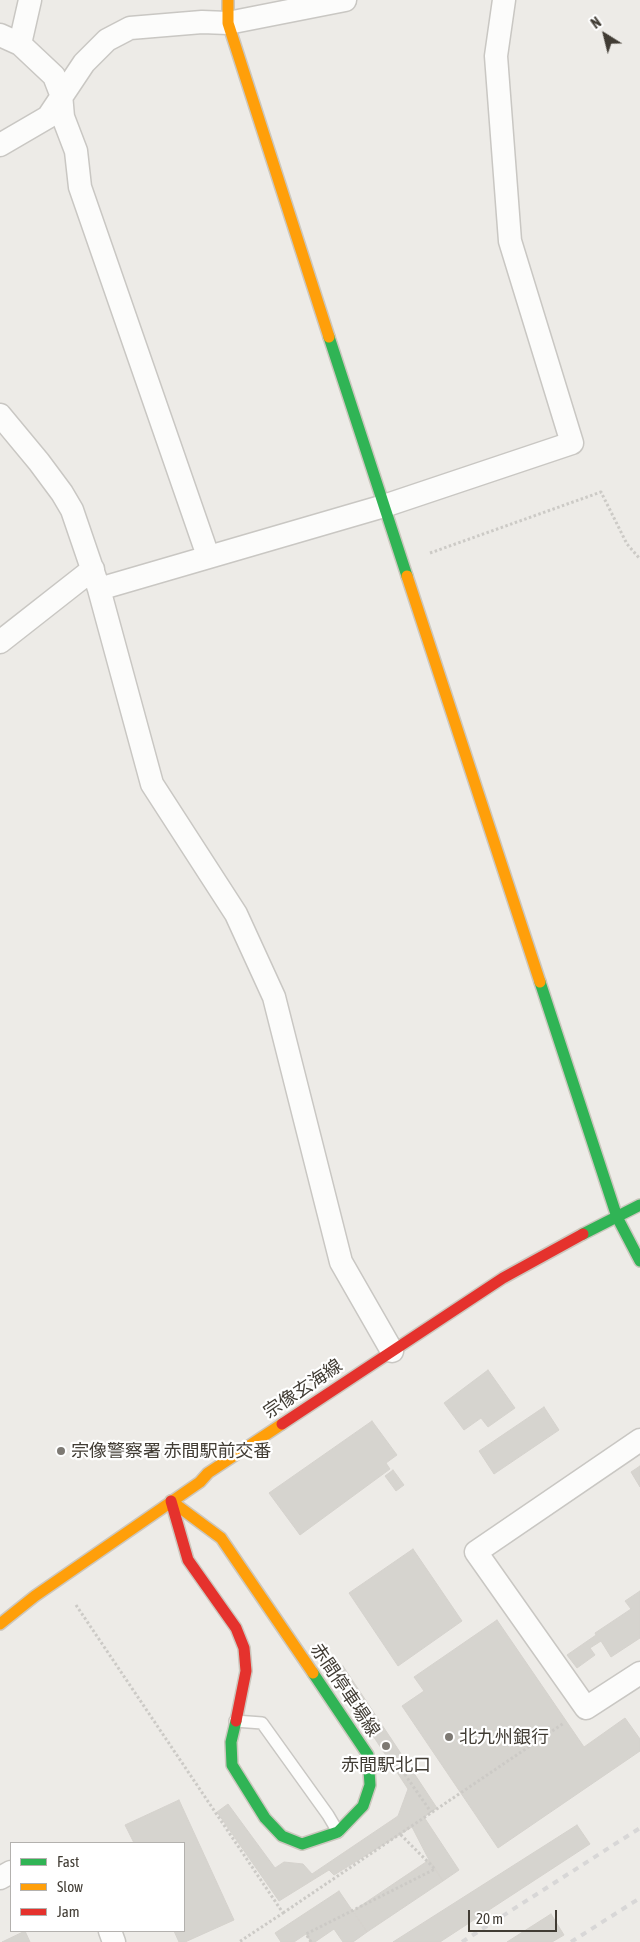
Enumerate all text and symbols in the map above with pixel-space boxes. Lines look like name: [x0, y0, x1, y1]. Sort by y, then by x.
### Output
north arrow: [580, 10, 630, 60]
text: N: [588, 14, 604, 32]
street label: 宗像玄海線: [260, 1355, 346, 1423]
place label: 宗像警察署 赤間駅前交番: [71, 1440, 271, 1462]
marker: 宗像警察署 赤間駅前交番: [55, 1445, 67, 1457]
street label: 赤間停車場線: [306, 1639, 384, 1741]
place label: 北九州銀行: [459, 1726, 549, 1748]
marker: 北九州銀行: [443, 1731, 455, 1743]
marker: 赤間駅北口: [380, 1740, 392, 1752]
place label: 赤間駅北口: [341, 1754, 431, 1776]
legend: [10, 1842, 185, 1932]
text: Fast: [57, 1853, 79, 1870]
text: Slow: [57, 1878, 83, 1895]
scale bar: [470, 1900, 559, 1932]
text: Jam: [57, 1903, 80, 1920]
text: 20 m: [476, 1910, 503, 1927]

